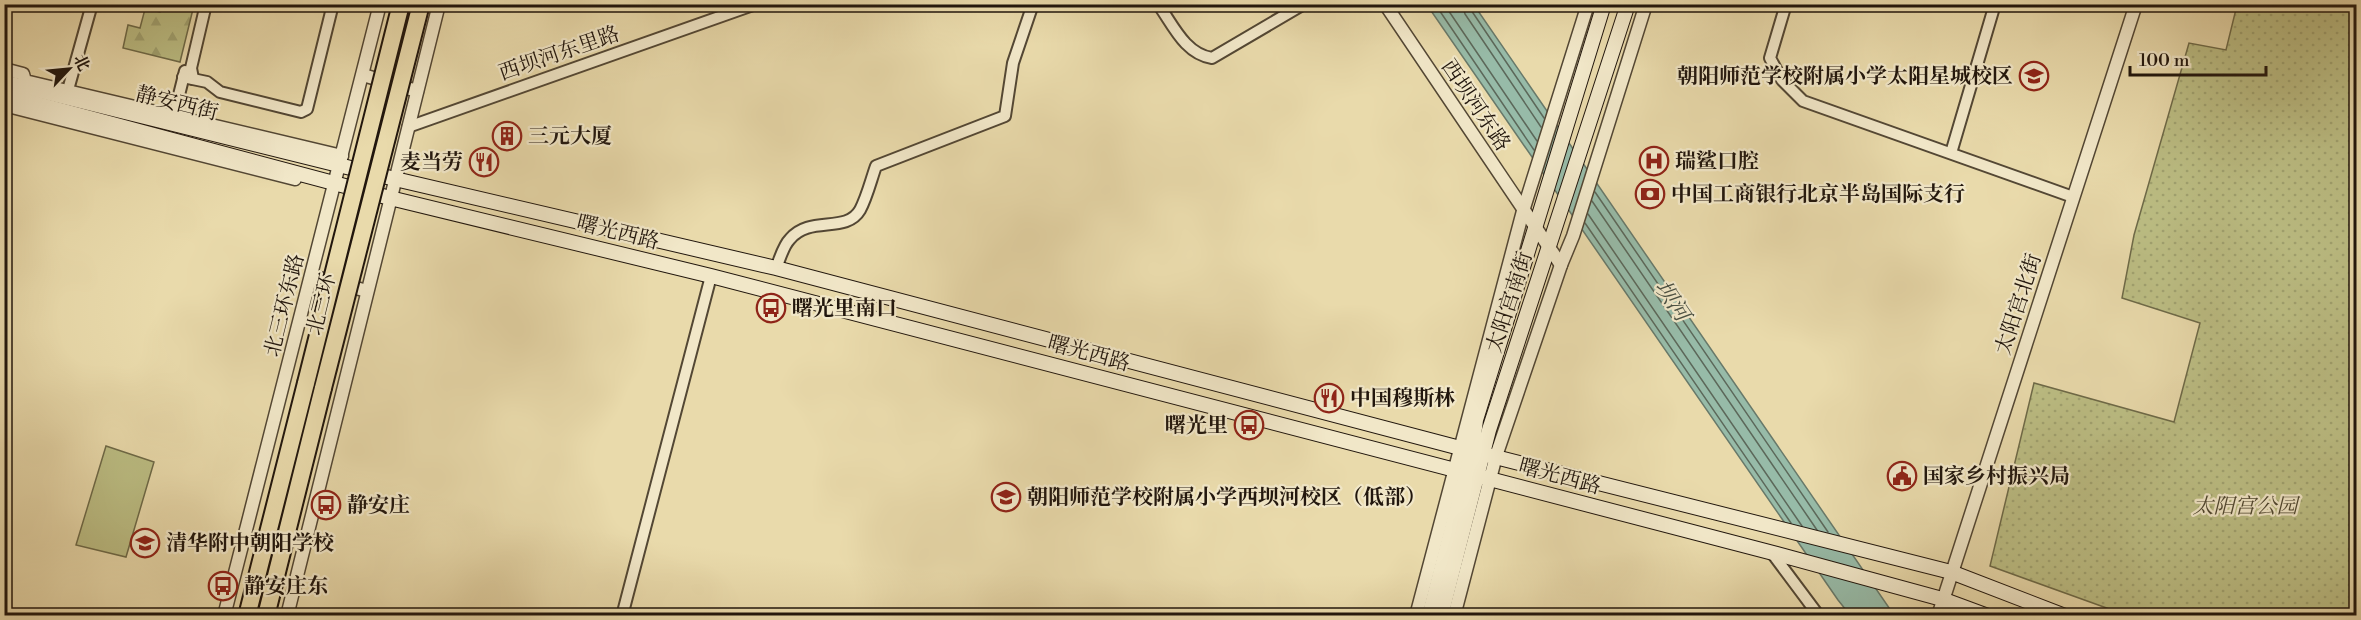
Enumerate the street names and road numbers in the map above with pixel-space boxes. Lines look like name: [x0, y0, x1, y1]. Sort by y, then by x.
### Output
street label: 西坝河东里路: [496, 21, 623, 87]
street label: 西坝河东路: [1435, 55, 1515, 156]
street label: 静安西街: [133, 81, 221, 127]
street label: 曙光西路: [574, 210, 662, 256]
street label: 太阳宫南街: [1481, 248, 1539, 356]
street label: 太阳宫北街: [1990, 250, 2048, 358]
street label: 北三环东路: [260, 251, 310, 359]
street label: 北三环: [302, 271, 342, 338]
street label: 曙光西路: [1045, 331, 1133, 377]
street label: 曙光西路: [1516, 454, 1604, 500]

